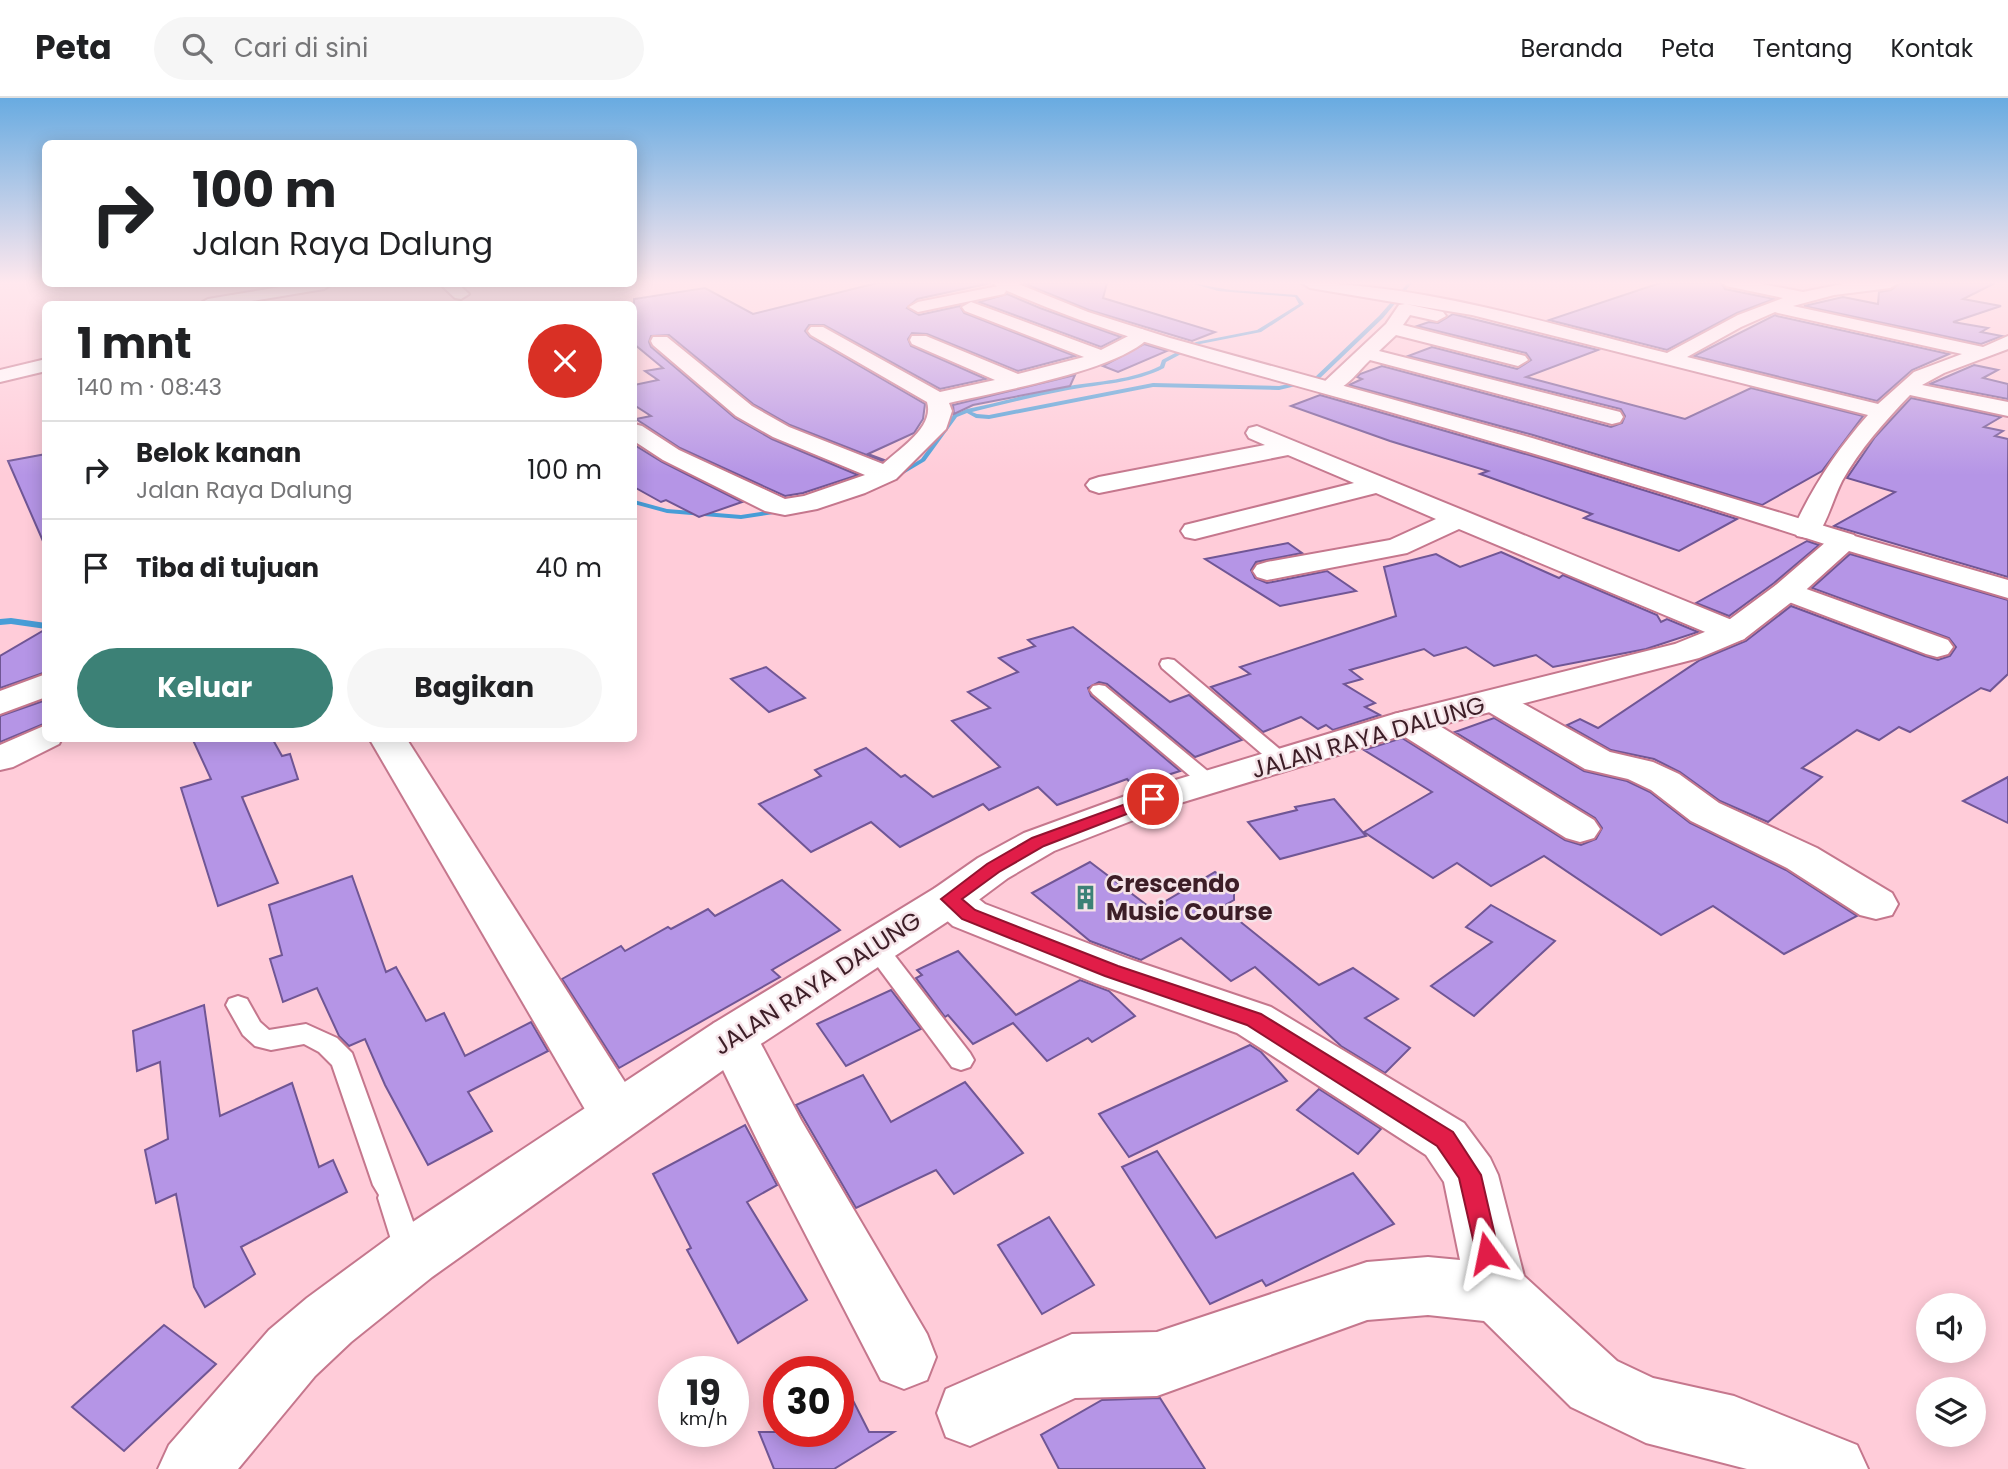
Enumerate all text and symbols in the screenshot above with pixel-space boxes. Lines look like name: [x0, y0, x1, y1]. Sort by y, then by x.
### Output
search box: [154, 17, 644, 80]
text: Peta: [35, 24, 112, 71]
icon: search: [178, 29, 216, 67]
text: Cari di sini: [234, 30, 368, 66]
text: Beranda: [1520, 32, 1623, 65]
text: Peta: [1661, 32, 1715, 65]
text: Tentang: [1753, 32, 1853, 65]
text: Kontak: [1891, 32, 1973, 65]
text: 100 m: [192, 156, 337, 224]
icon: right: [77, 168, 168, 259]
text: Jalan Raya Dalung: [192, 221, 493, 266]
text: 1 mnt: [77, 314, 192, 373]
button: close: [528, 324, 602, 398]
text: 140 m · 08:43: [77, 371, 222, 403]
text: Belok kanan: [136, 435, 301, 471]
icon: right: [77, 451, 115, 489]
text: 100 m: [527, 452, 602, 488]
text: Jalan Raya Dalung: [136, 474, 352, 506]
icon: arrive: [77, 549, 115, 587]
text: Tiba di tujuan: [136, 550, 319, 586]
text: 40 m: [536, 550, 602, 586]
button: Keluar: [77, 648, 333, 728]
button: Bagikan: [347, 648, 602, 728]
street label: JALAN RAYA DALUNG: [1247, 688, 1489, 786]
pin: [1123, 769, 1183, 829]
icon: arrive: [1134, 780, 1172, 818]
place label: Crescendo Music Course: [1106, 867, 1273, 928]
building icon: Crescendo Music Course: [1072, 883, 1100, 911]
street label: JALAN RAYA DALUNG: [707, 903, 927, 1063]
position arrow: [1450, 1216, 1524, 1290]
map controls: [1916, 1293, 1986, 1447]
button: sound: [1916, 1293, 1986, 1363]
speed limit sign: 30: [763, 1356, 854, 1447]
text: 19: [686, 1368, 721, 1417]
button: layers: [1916, 1377, 1986, 1447]
text: km/h: [680, 1406, 727, 1431]

